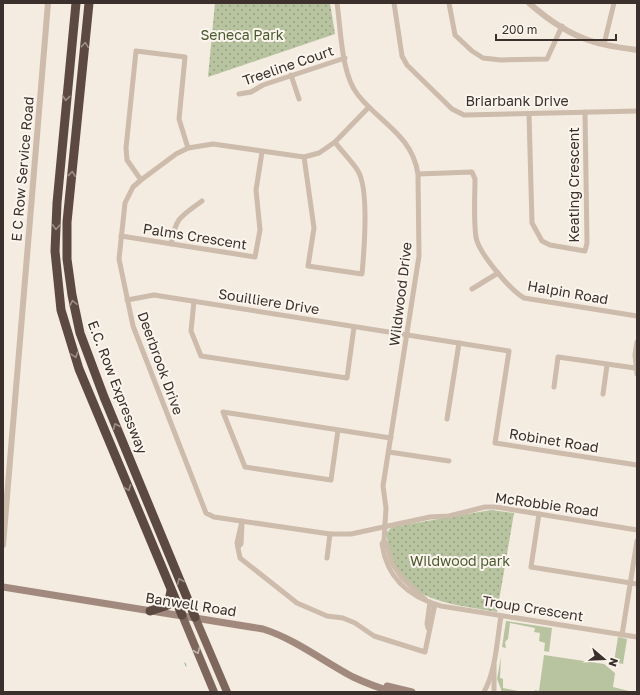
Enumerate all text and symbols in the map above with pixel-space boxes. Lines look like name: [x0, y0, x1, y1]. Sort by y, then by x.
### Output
scale bar: [496, 16, 616, 42]
text: 200 m: [502, 22, 537, 37]
park label: Seneca Park: [200, 26, 284, 43]
street label: Treeline Court: [240, 41, 336, 89]
one-way arrow: [80, 42, 89, 48]
street label: Briarbank Drive: [465, 92, 569, 109]
one-way arrow: [62, 94, 71, 101]
street label: E C Row Service Road: [7, 96, 37, 242]
street label: Keating Crescent: [565, 127, 582, 243]
one-way arrow: [67, 171, 76, 177]
street label: Palms Crescent: [142, 219, 248, 253]
one-way arrow: [51, 224, 60, 230]
street label: Wildwood Drive: [385, 241, 415, 347]
street label: Halpin Road: [526, 277, 610, 307]
street label: Souilliere Drive: [217, 285, 321, 317]
one-way arrow: [70, 300, 78, 306]
street label: Deerbrook Drive: [134, 309, 188, 417]
street label: E.C. Row Expressway: [85, 318, 151, 456]
one-way arrow: [70, 351, 79, 358]
one-way arrow: [113, 422, 121, 430]
street label: Robinet Road: [508, 425, 600, 455]
one-way arrow: [124, 484, 132, 491]
street label: McRobbie Road: [494, 488, 600, 520]
park label: Wildwood park: [410, 552, 510, 569]
one-way arrow: [177, 578, 185, 585]
street label: Banwell Road: [144, 588, 238, 620]
street label: Troup Crescent: [481, 592, 585, 624]
north arrow: [584, 639, 624, 679]
one-way arrow: [192, 648, 200, 655]
text: N: [606, 656, 621, 668]

